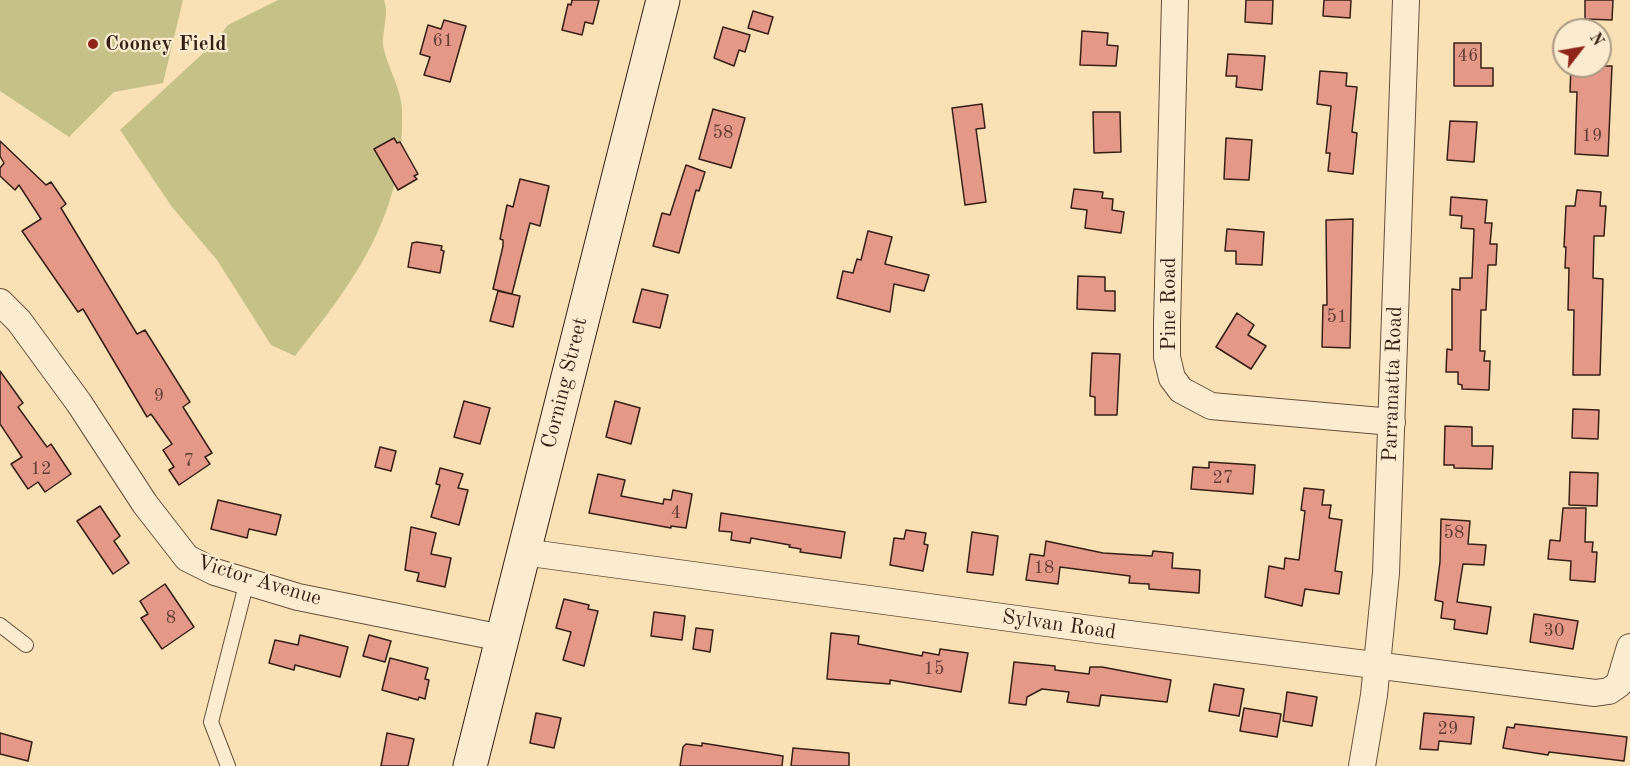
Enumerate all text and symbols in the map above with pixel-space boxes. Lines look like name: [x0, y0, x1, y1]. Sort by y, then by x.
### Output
north arrow: [1552, 18, 1612, 78]
house number: 61: [433, 30, 453, 52]
text: N: [1586, 30, 1606, 49]
place label: Cooney Field: [105, 31, 226, 57]
marker: Cooney Field: [86, 37, 100, 51]
house number: 46: [1458, 45, 1478, 67]
house number: 58: [713, 122, 733, 144]
house number: 19: [1582, 125, 1602, 147]
street label: Pine Road: [1156, 257, 1182, 351]
house number: 51: [1327, 306, 1347, 328]
street label: Parramatta Road: [1378, 306, 1408, 462]
street label: Corning Street: [537, 315, 593, 451]
house number: 9: [154, 385, 164, 407]
house number: 7: [184, 450, 194, 472]
house number: 12: [31, 458, 51, 480]
house number: 27: [1213, 467, 1233, 489]
house number: 4: [671, 502, 681, 524]
house number: 58: [1444, 522, 1464, 544]
street label: Victor Avenue: [194, 550, 324, 612]
house number: 18: [1034, 557, 1054, 579]
street label: Sylvan Road: [1000, 605, 1118, 645]
house number: 8: [166, 607, 176, 629]
house number: 30: [1544, 620, 1564, 642]
house number: 15: [924, 658, 944, 680]
house number: 29: [1438, 718, 1458, 740]

